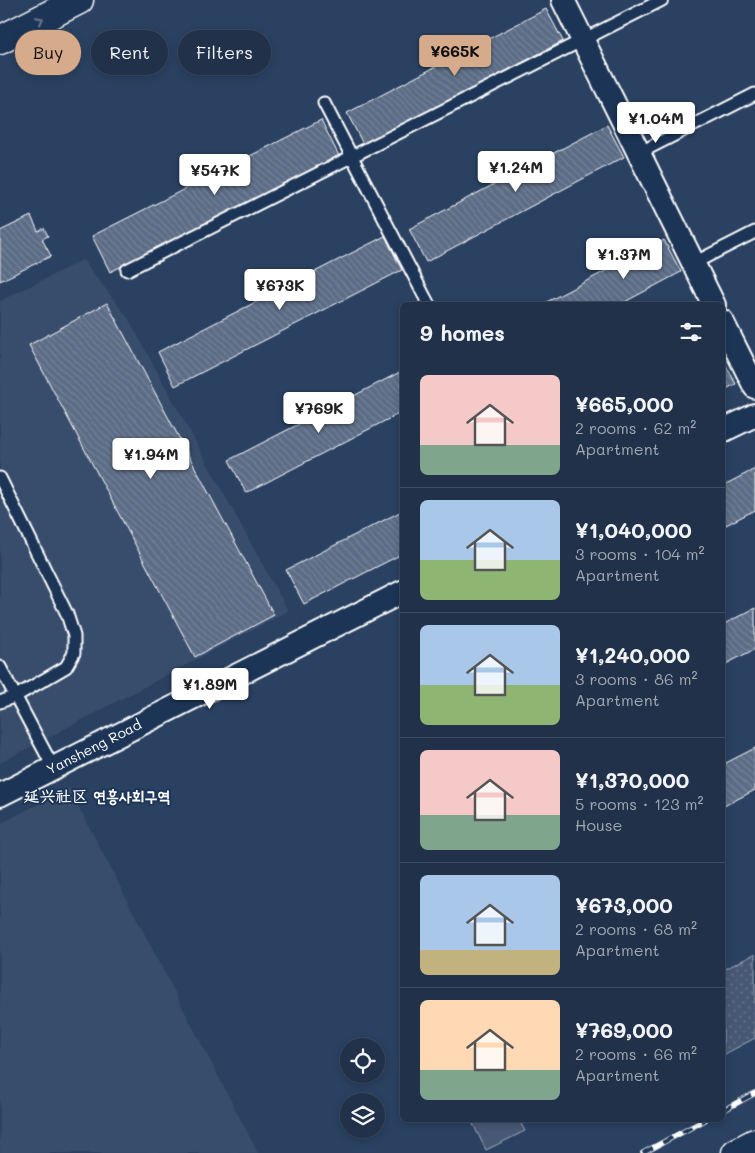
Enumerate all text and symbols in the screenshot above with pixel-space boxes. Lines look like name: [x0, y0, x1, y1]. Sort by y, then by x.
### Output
one-way arrow: [35, 16, 44, 26]
chip: Buy: [15, 30, 81, 75]
chip: Rent: [91, 30, 168, 75]
chip: Filters: [178, 30, 271, 75]
pin: ¥665K: [420, 34, 490, 77]
text: ¥665K: [430, 40, 480, 61]
pin: ¥1.04M: [615, 102, 697, 144]
text: ¥1.04M: [628, 107, 684, 128]
pin: ¥1.24M: [475, 150, 557, 193]
pin: ¥547K: [180, 154, 250, 196]
text: ¥1.24M: [489, 156, 543, 177]
text: ¥547K: [190, 159, 240, 180]
pin: ¥1.37M: [583, 238, 665, 280]
text: ¥1.37M: [597, 243, 651, 264]
pin: ¥673K: [245, 268, 315, 311]
text: ¥673K: [255, 274, 305, 295]
icon: filters: [677, 318, 705, 346]
text: 9 homes: [420, 319, 505, 346]
text: ¥665,000: [575, 390, 673, 417]
pin: ¥769K: [284, 392, 354, 434]
icon: home: [460, 395, 520, 455]
text: ¥769K: [294, 397, 344, 418]
text: 2 rooms · 62 m²: [575, 417, 696, 438]
pin: ¥1.94M: [110, 438, 192, 480]
text: Apartment: [575, 438, 660, 459]
text: ¥1.94M: [123, 443, 179, 464]
text: ¥1,040,000: [575, 516, 692, 543]
icon: home: [460, 520, 520, 580]
text: 3 rooms · 104 m²: [575, 543, 705, 564]
text: Apartment: [575, 564, 660, 585]
text: ¥1,240,000: [575, 641, 690, 668]
icon: home: [460, 645, 520, 705]
pin: ¥1.89M: [169, 668, 251, 710]
text: 3 rooms · 86 m²: [575, 668, 698, 689]
text: ¥1.89M: [183, 673, 237, 694]
text: Apartment: [575, 689, 660, 710]
street label: Yansheng Road: [43, 714, 145, 779]
text: ¥1,370,000: [575, 766, 689, 793]
icon: home: [460, 770, 520, 830]
district label: 延兴社区 연흥사회구역: [23, 785, 171, 806]
text: 5 rooms · 123 m²: [575, 793, 704, 814]
text: House: [575, 814, 622, 835]
text: ¥673,000: [575, 891, 673, 918]
icon: home: [460, 895, 520, 955]
text: 2 rooms · 68 m²: [575, 918, 697, 939]
text: Apartment: [575, 939, 660, 960]
text: ¥769,000: [575, 1016, 673, 1043]
icon: home: [460, 1020, 520, 1080]
map controls: [340, 1038, 385, 1138]
button: locate: [340, 1038, 385, 1083]
text: 2 rooms · 66 m²: [575, 1043, 697, 1064]
text: Apartment: [575, 1064, 660, 1085]
button: layers: [340, 1093, 385, 1138]

